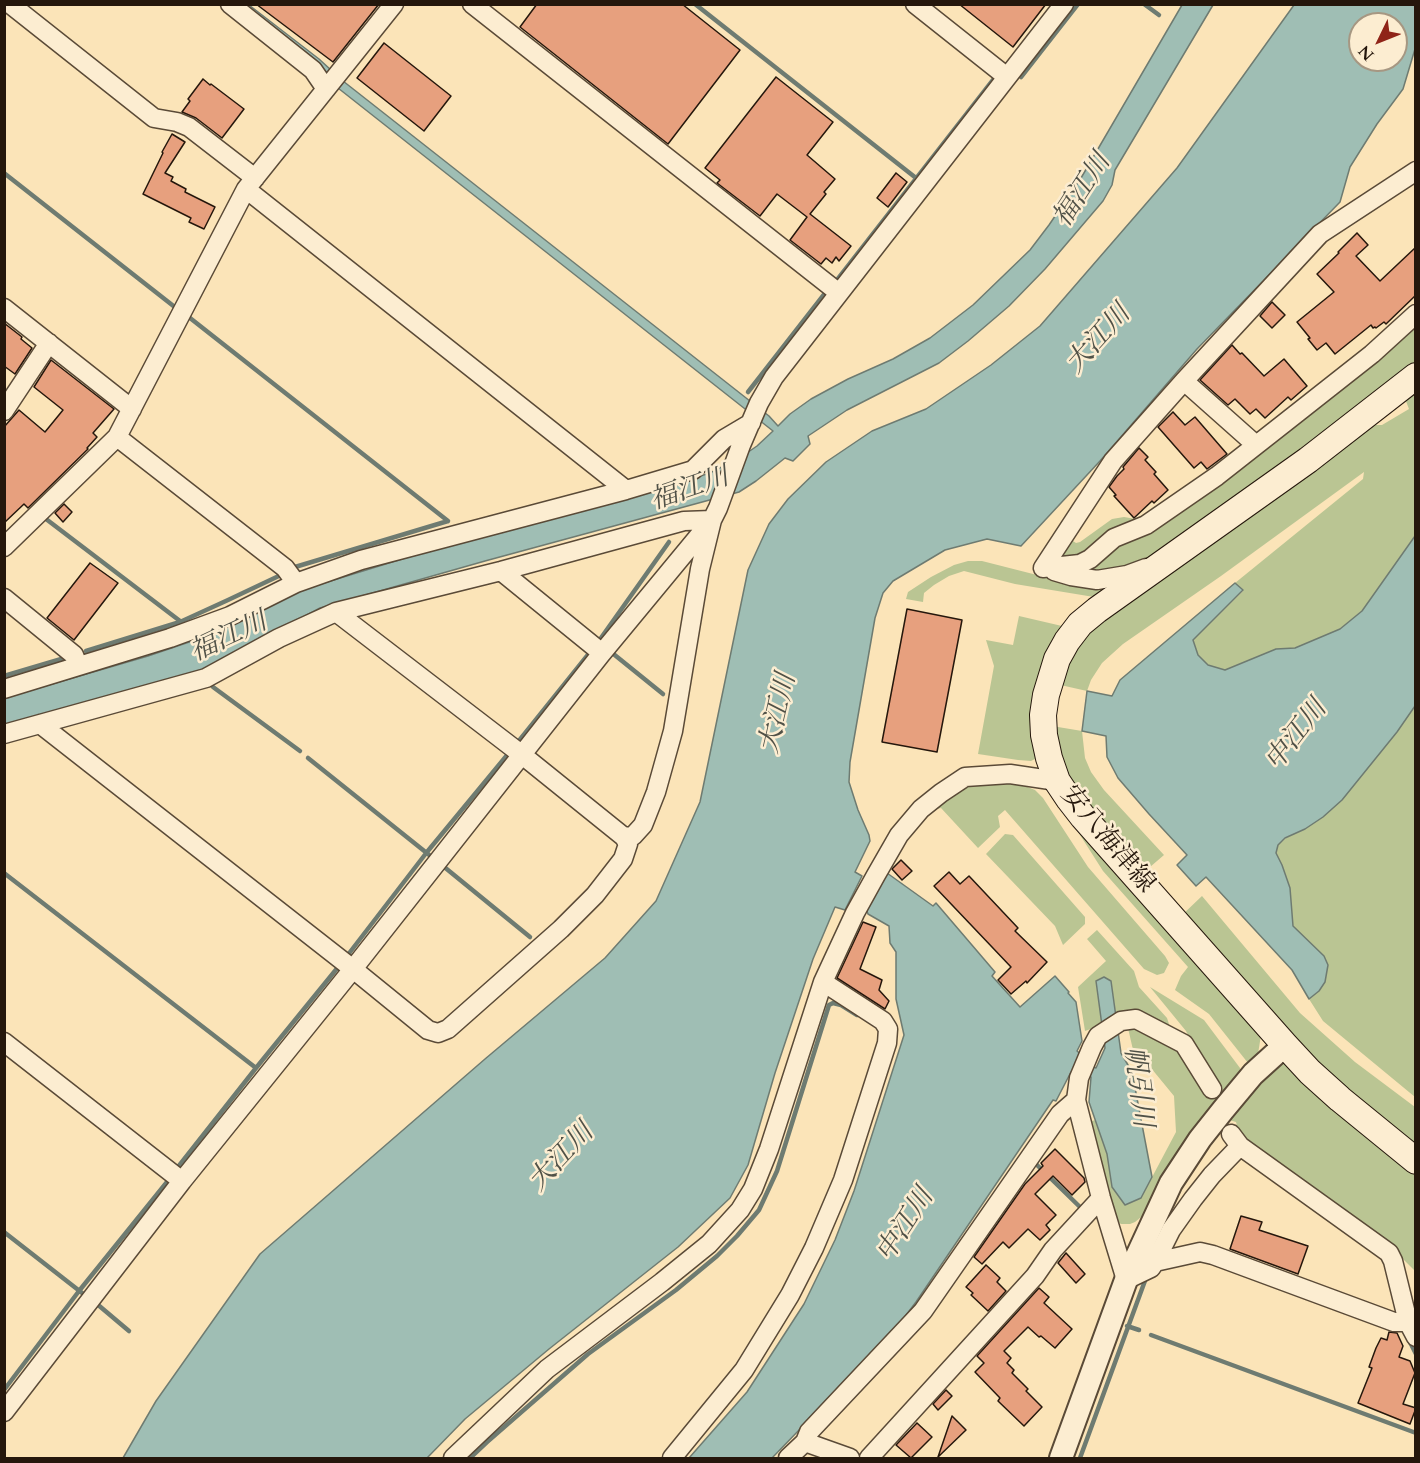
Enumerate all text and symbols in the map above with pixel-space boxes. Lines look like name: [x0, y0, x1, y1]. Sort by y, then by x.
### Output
north arrow: [1348, 12, 1408, 72]
text: N: [1354, 40, 1379, 65]
water label: 福江川: [1047, 148, 1119, 234]
water label: 大江川: [1060, 299, 1138, 381]
water label: 福江川: [646, 461, 734, 519]
water label: 福江川: [185, 606, 273, 670]
water label: 大江川: [754, 671, 804, 757]
water label: 中江川: [1259, 694, 1335, 778]
street label: 安八海津線: [1053, 780, 1161, 900]
water label: 帆引川: [1116, 1045, 1158, 1129]
water label: 大江川: [523, 1117, 601, 1199]
water label: 中江川: [870, 1183, 942, 1269]

